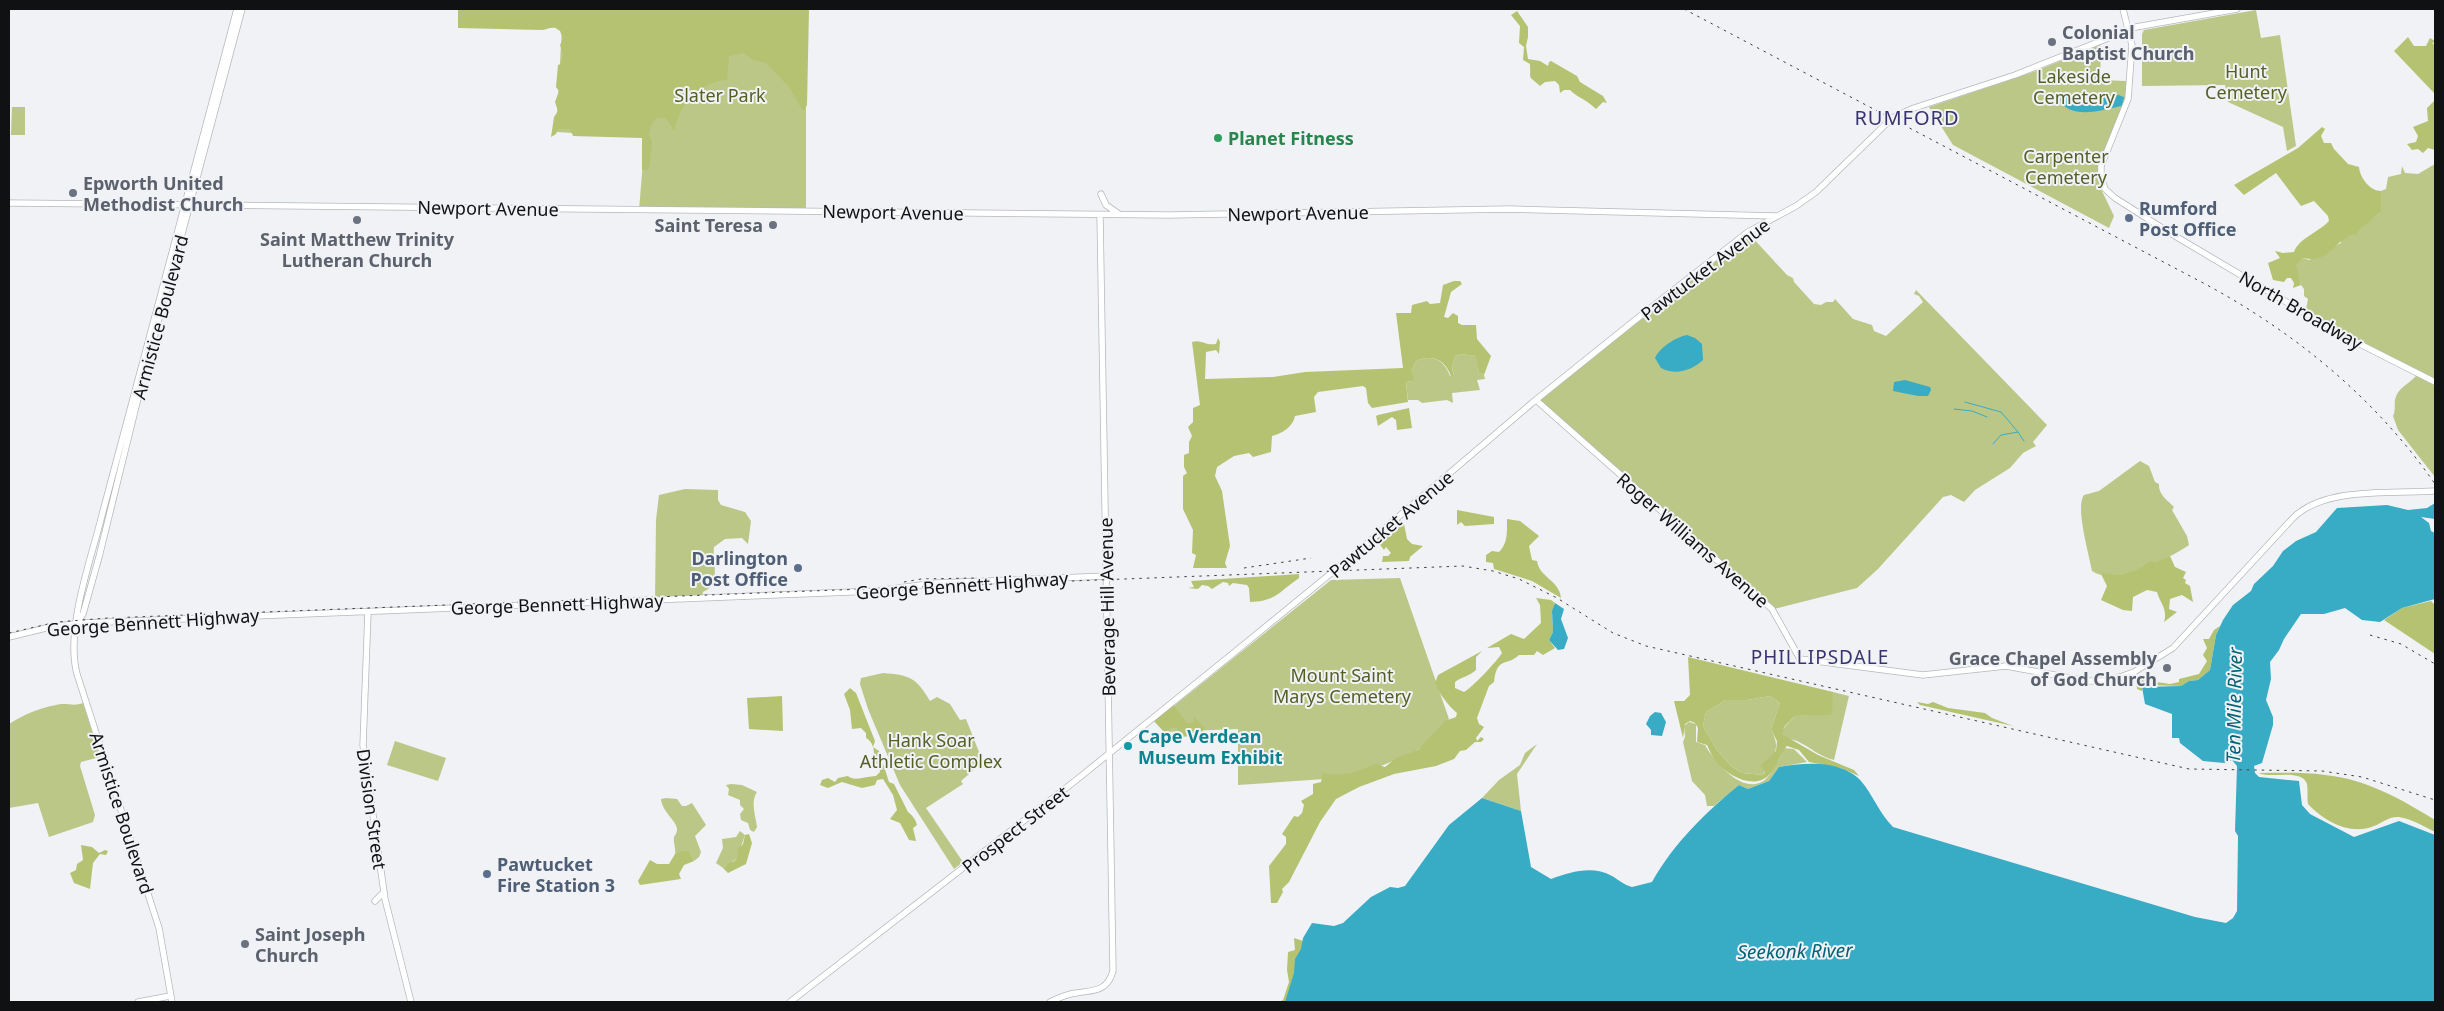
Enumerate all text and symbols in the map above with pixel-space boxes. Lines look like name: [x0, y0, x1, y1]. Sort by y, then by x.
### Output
place label: Colonial Baptist Church: [2062, 20, 2194, 65]
marker: Colonial Baptist Church: [2046, 36, 2058, 48]
park label: Hunt Cemetery: [2205, 59, 2288, 104]
park label: Lakeside Cemetery: [2033, 64, 2116, 109]
park label: Slater Park: [674, 83, 766, 107]
district label: RUMFORD: [1854, 104, 1960, 131]
place label: Planet Fitness: [1228, 126, 1354, 150]
marker: Planet Fitness: [1212, 132, 1224, 144]
park label: Carpenter Cemetery: [2023, 144, 2109, 189]
place label: Epworth United Methodist Church: [83, 171, 243, 216]
marker: Epworth United Methodist Church: [67, 187, 79, 199]
street label: Newport Avenue: [417, 195, 559, 221]
place label: Rumford Post Office: [2139, 196, 2237, 241]
street label: Newport Avenue: [822, 199, 964, 225]
street label: Newport Avenue: [1227, 200, 1369, 226]
marker: Rumford Post Office: [2123, 212, 2135, 224]
place label: Saint Teresa: [655, 213, 763, 237]
street label: Pawtucket Avenue: [1636, 213, 1774, 325]
marker: Saint Matthew Trinity Lutheran Church: [351, 214, 363, 226]
marker: Saint Teresa: [767, 219, 779, 231]
place label: Saint Matthew Trinity Lutheran Church: [260, 227, 455, 272]
street label: Armistice Boulevard: [127, 232, 193, 402]
street label: North Broadway: [2235, 265, 2368, 355]
street label: Pawtucket Avenue: [1324, 465, 1458, 583]
street label: Roger Williams Avenue: [1612, 467, 1774, 613]
street label: Beverage Hill Avenue: [1093, 517, 1121, 697]
place label: Darlington Post Office: [690, 546, 788, 591]
marker: Darlington Post Office: [792, 562, 804, 574]
street label: George Bennett Highway: [855, 566, 1070, 604]
street label: George Bennett Highway: [450, 588, 665, 620]
street label: George Bennett Highway: [46, 603, 261, 641]
district label: PHILLIPSDALE: [1751, 644, 1889, 670]
place label: Grace Chapel Assembly of God Church: [1949, 646, 2158, 691]
water label: Ten Mile River: [2220, 646, 2248, 763]
marker: Grace Chapel Assembly of God Church: [2161, 662, 2173, 674]
park label: Mount Saint Marys Cemetery: [1273, 663, 1412, 708]
place label: Cape Verdean Museum Exhibit: [1138, 724, 1283, 769]
park label: Hank Soar Athletic Complex: [860, 728, 1003, 773]
street label: Armistice Boulevard: [84, 729, 160, 897]
marker: Cape Verdean Museum Exhibit: [1122, 740, 1134, 752]
street label: Division Street: [352, 747, 392, 871]
street label: Prospect Street: [957, 780, 1074, 878]
place label: Pawtucket Fire Station 3: [497, 852, 615, 897]
marker: Pawtucket Fire Station 3: [481, 868, 493, 880]
place label: Saint Joseph Church: [255, 922, 365, 967]
water label: Seekonk River: [1737, 937, 1854, 965]
marker: Saint Joseph Church: [239, 938, 251, 950]

